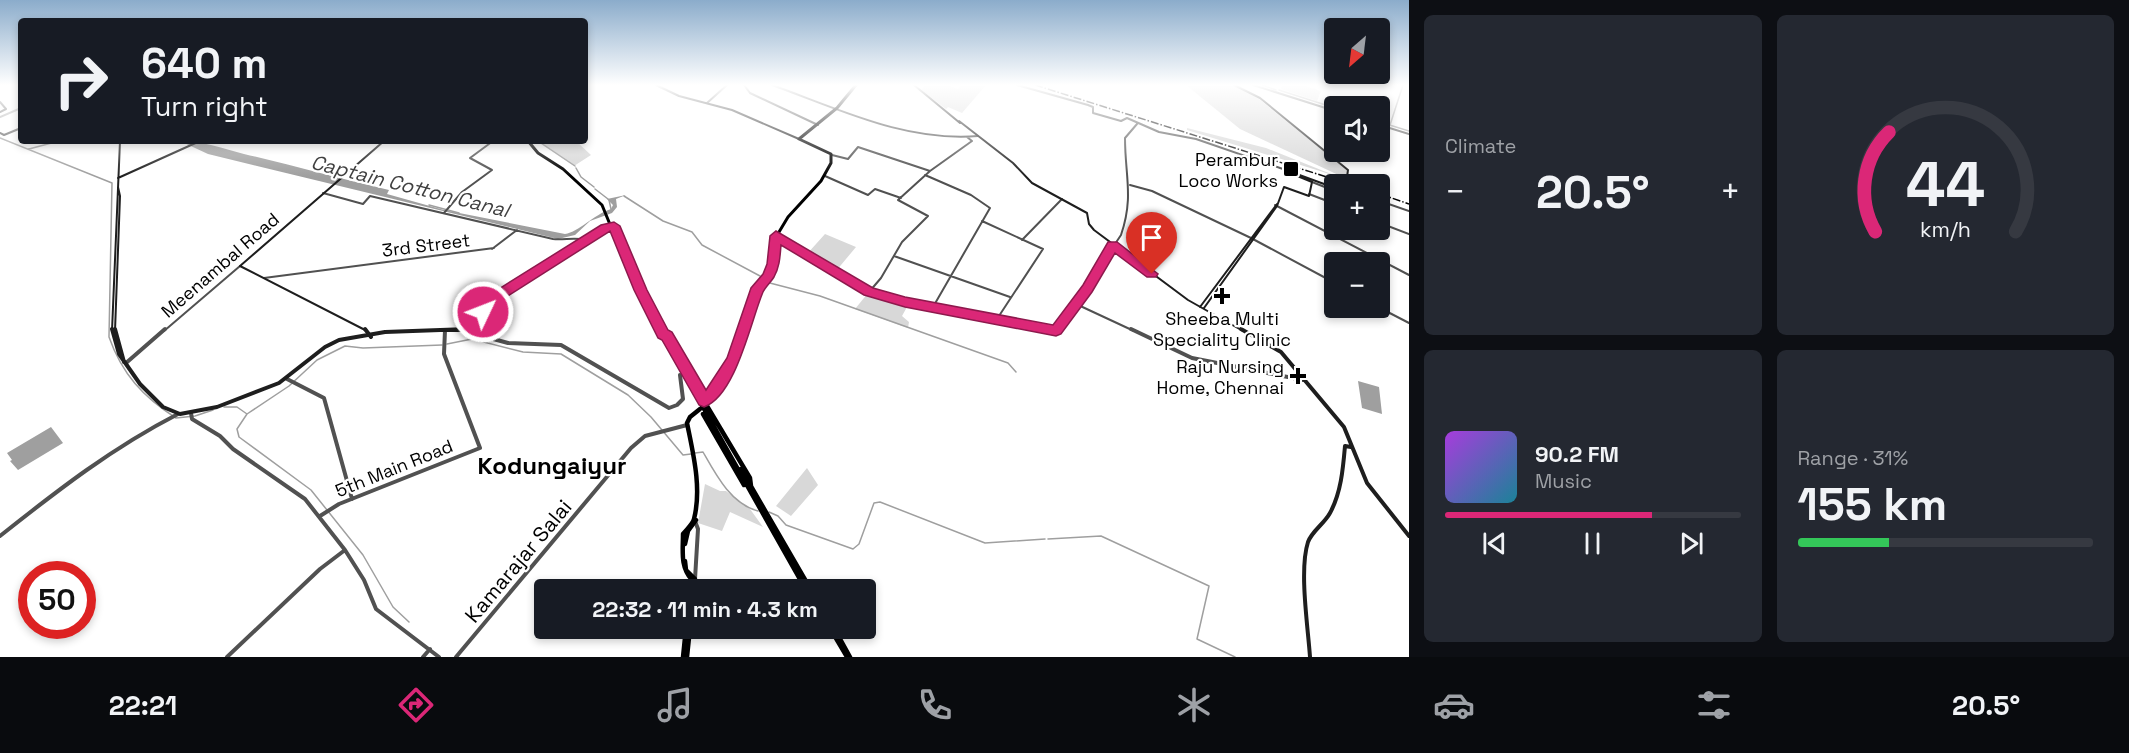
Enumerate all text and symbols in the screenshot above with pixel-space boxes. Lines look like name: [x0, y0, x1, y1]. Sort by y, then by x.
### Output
north arrow: [1324, 18, 1390, 84]
map controls: [1324, 18, 1390, 318]
text: 640 m: [141, 37, 267, 90]
icon: right: [42, 42, 120, 120]
text: Turn right: [141, 89, 268, 124]
button: sound: [1324, 96, 1390, 162]
text: Climate: [1445, 133, 1516, 159]
text: 44: [1906, 145, 1985, 224]
place label: Perambur Loco Works: [1178, 148, 1278, 192]
water label: Captain Cotton Canal: [308, 149, 514, 224]
marker: Perambur Loco Works: [1282, 160, 1300, 178]
text: 20.5°: [1536, 164, 1650, 221]
text: −: [1445, 171, 1465, 213]
text: +: [1720, 171, 1741, 213]
button: +: [1324, 174, 1390, 240]
street label: Meenambal Road: [156, 207, 284, 323]
pin: [1126, 212, 1177, 274]
text: km/h: [1920, 216, 1971, 243]
icon: arrive: [1135, 221, 1168, 254]
street label: 3rd Street: [381, 228, 471, 262]
button: −: [1324, 252, 1390, 318]
position arrow: [451, 280, 515, 344]
marker: Sheeba Multi Speciality Clinic: [1213, 287, 1231, 305]
place label: Sheeba Multi Speciality Clinic: [1153, 307, 1291, 351]
place label: Raju Nursing Home, Chennai: [1156, 355, 1284, 399]
marker: Raju Nursing Home, Chennai: [1289, 367, 1307, 385]
street label: 5th Main Road: [332, 434, 456, 502]
text: 90.2 FM: [1535, 440, 1619, 468]
text: Range · 31%: [1798, 445, 1908, 471]
district label: Kodungaiyur: [478, 450, 626, 481]
text: Music: [1535, 468, 1592, 494]
text: 155 km: [1798, 476, 1947, 533]
street label: Kamarajar Salai: [459, 494, 577, 628]
icon: previous: [1478, 527, 1511, 560]
icon: pause: [1576, 527, 1609, 560]
icon: next: [1675, 527, 1708, 560]
speed limit sign: 50: [18, 561, 96, 639]
text: 22:32 · 11 min · 4.3 km: [592, 595, 818, 623]
icon: directions: [395, 684, 437, 726]
icon: music: [654, 684, 696, 726]
icon: phone: [914, 684, 956, 726]
icon: climate: [1173, 684, 1215, 726]
icon: car: [1433, 684, 1475, 726]
icon: filters: [1693, 684, 1735, 726]
text: 22:21: [109, 688, 177, 723]
text: 20.5°: [1952, 688, 2020, 723]

